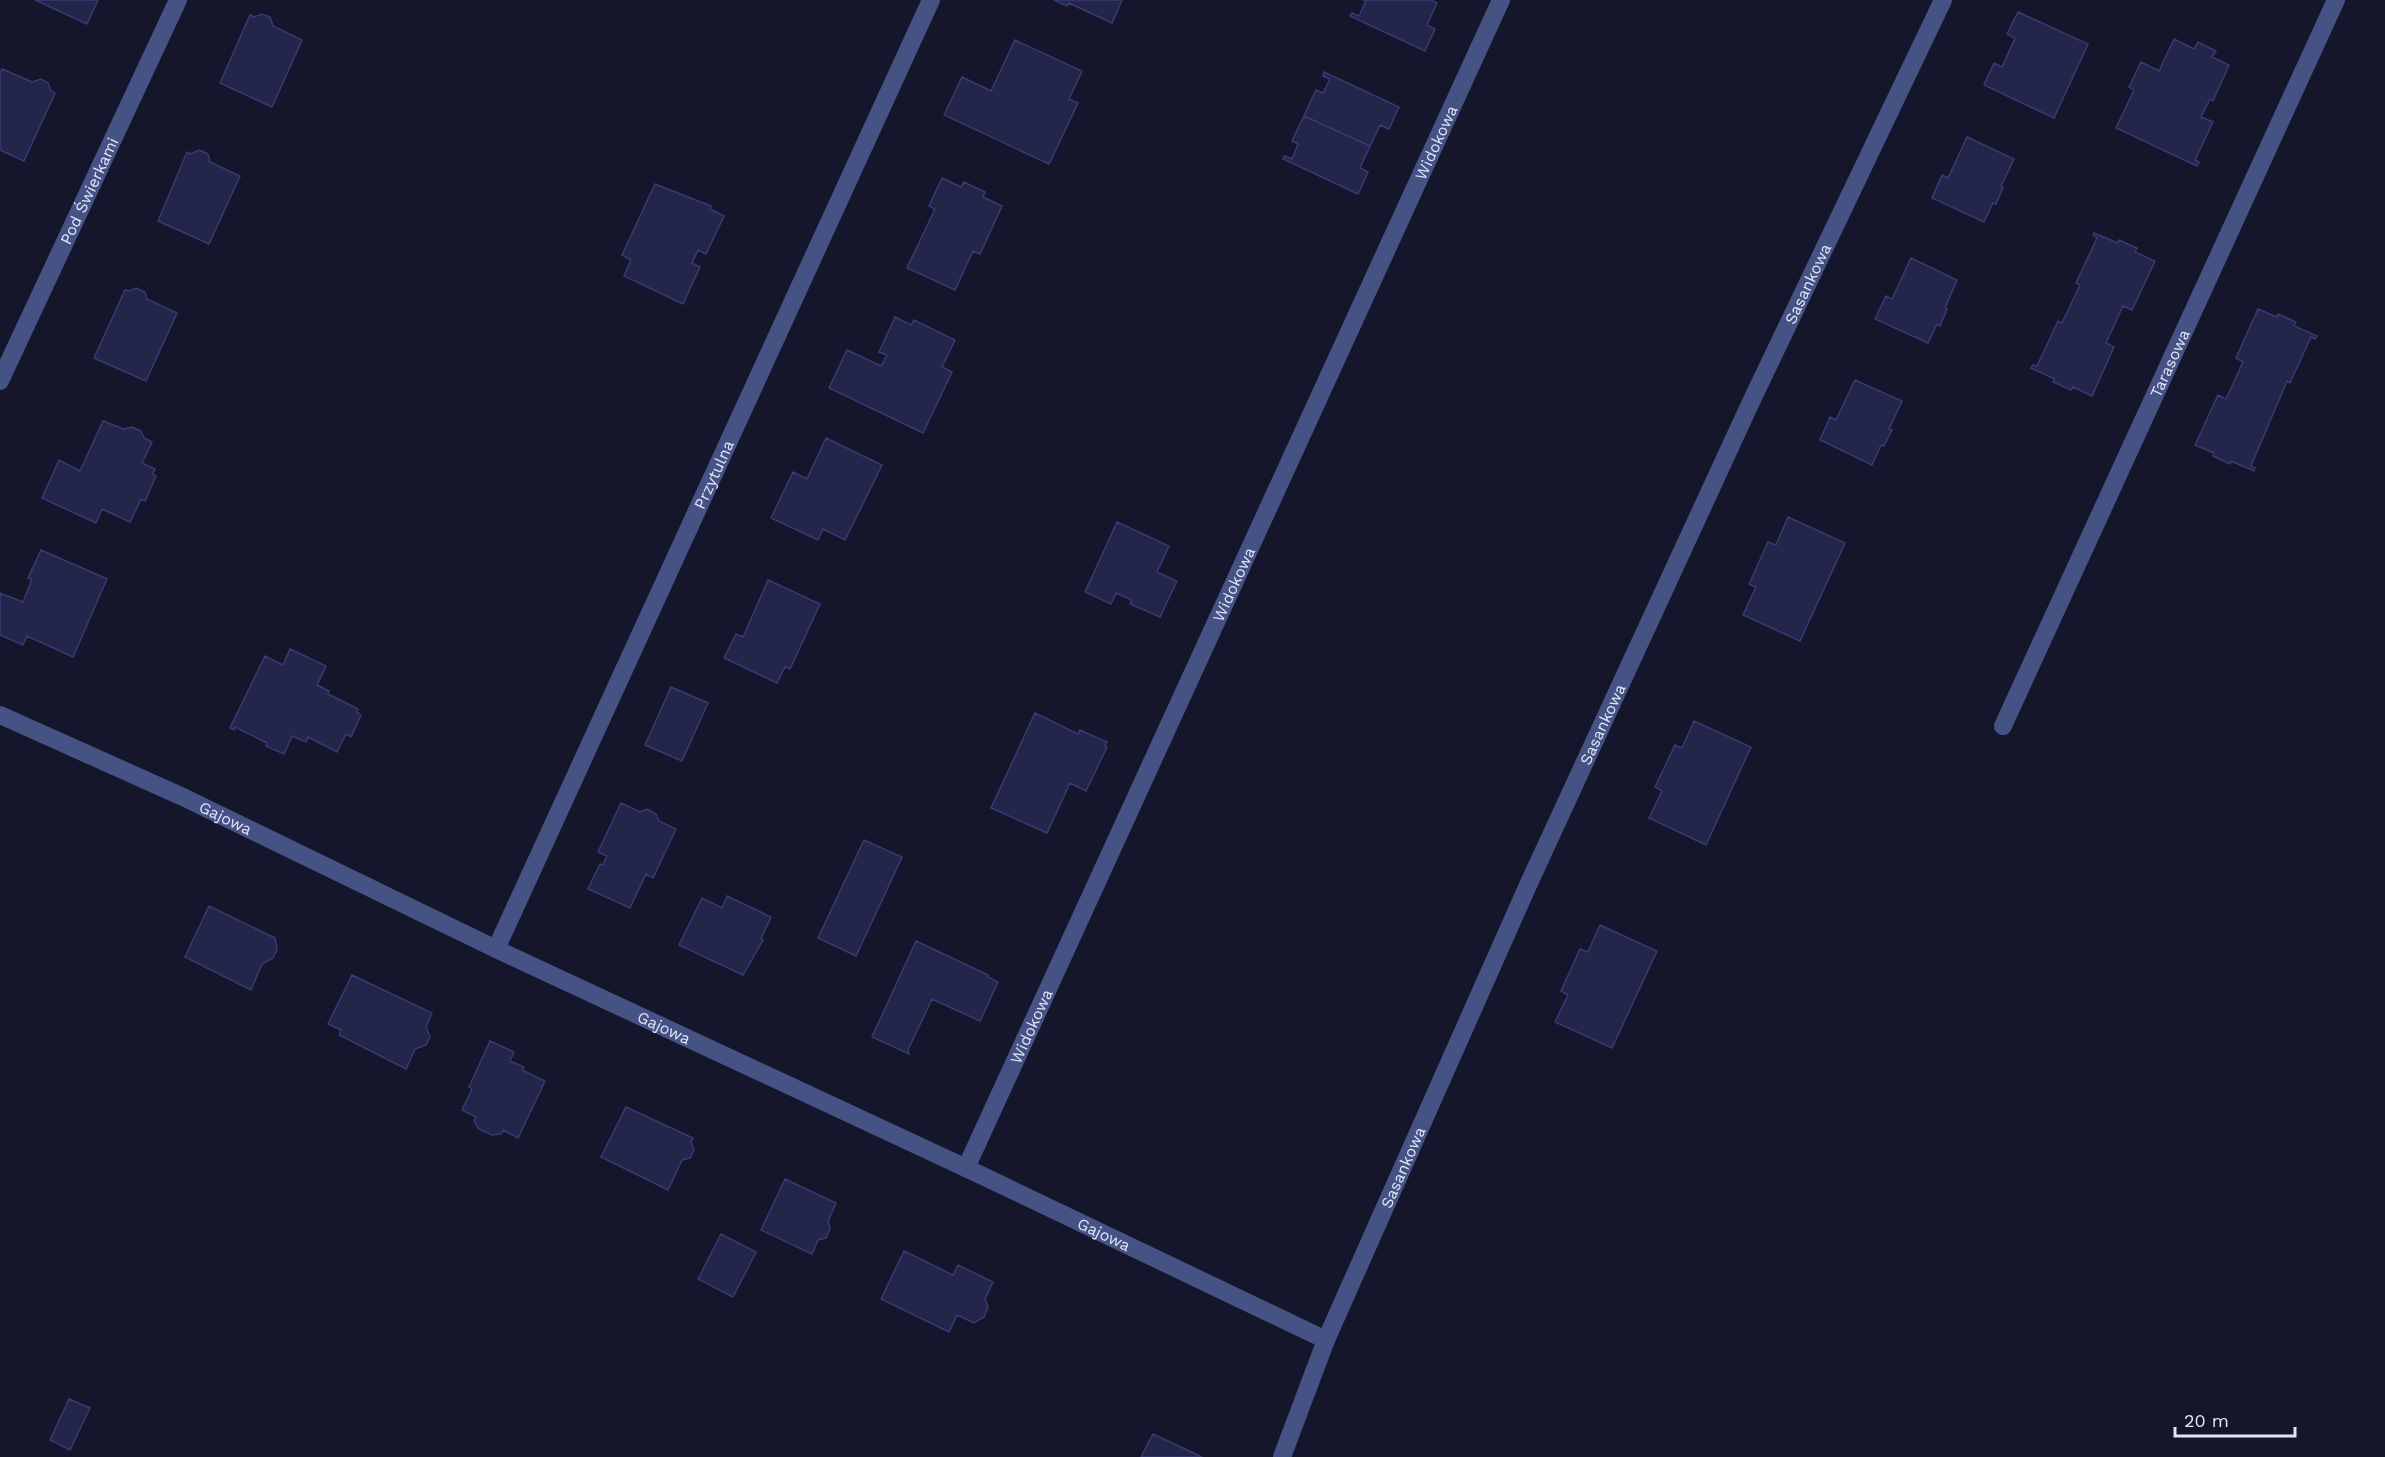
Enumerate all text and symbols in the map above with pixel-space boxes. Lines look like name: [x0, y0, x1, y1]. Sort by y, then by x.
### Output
street label: Widokowa: [1411, 102, 1461, 183]
street label: Pod Świerkami: [56, 134, 122, 247]
street label: Sasankowa: [1780, 240, 1835, 327]
street label: Tarasowa: [2146, 326, 2193, 400]
street label: Przytulna: [690, 437, 737, 512]
street label: Widokowa: [1208, 544, 1259, 625]
street label: Sasankowa: [1575, 681, 1629, 768]
street label: Gajowa: [196, 797, 255, 839]
street label: Widokowa: [1006, 986, 1056, 1066]
street label: Gajowa: [635, 1007, 694, 1048]
street label: Sasankowa: [1376, 1124, 1429, 1211]
street label: Gajowa: [1074, 1213, 1134, 1255]
scale bar: [2175, 1400, 2295, 1438]
text: 20 m: [2184, 1410, 2229, 1431]

